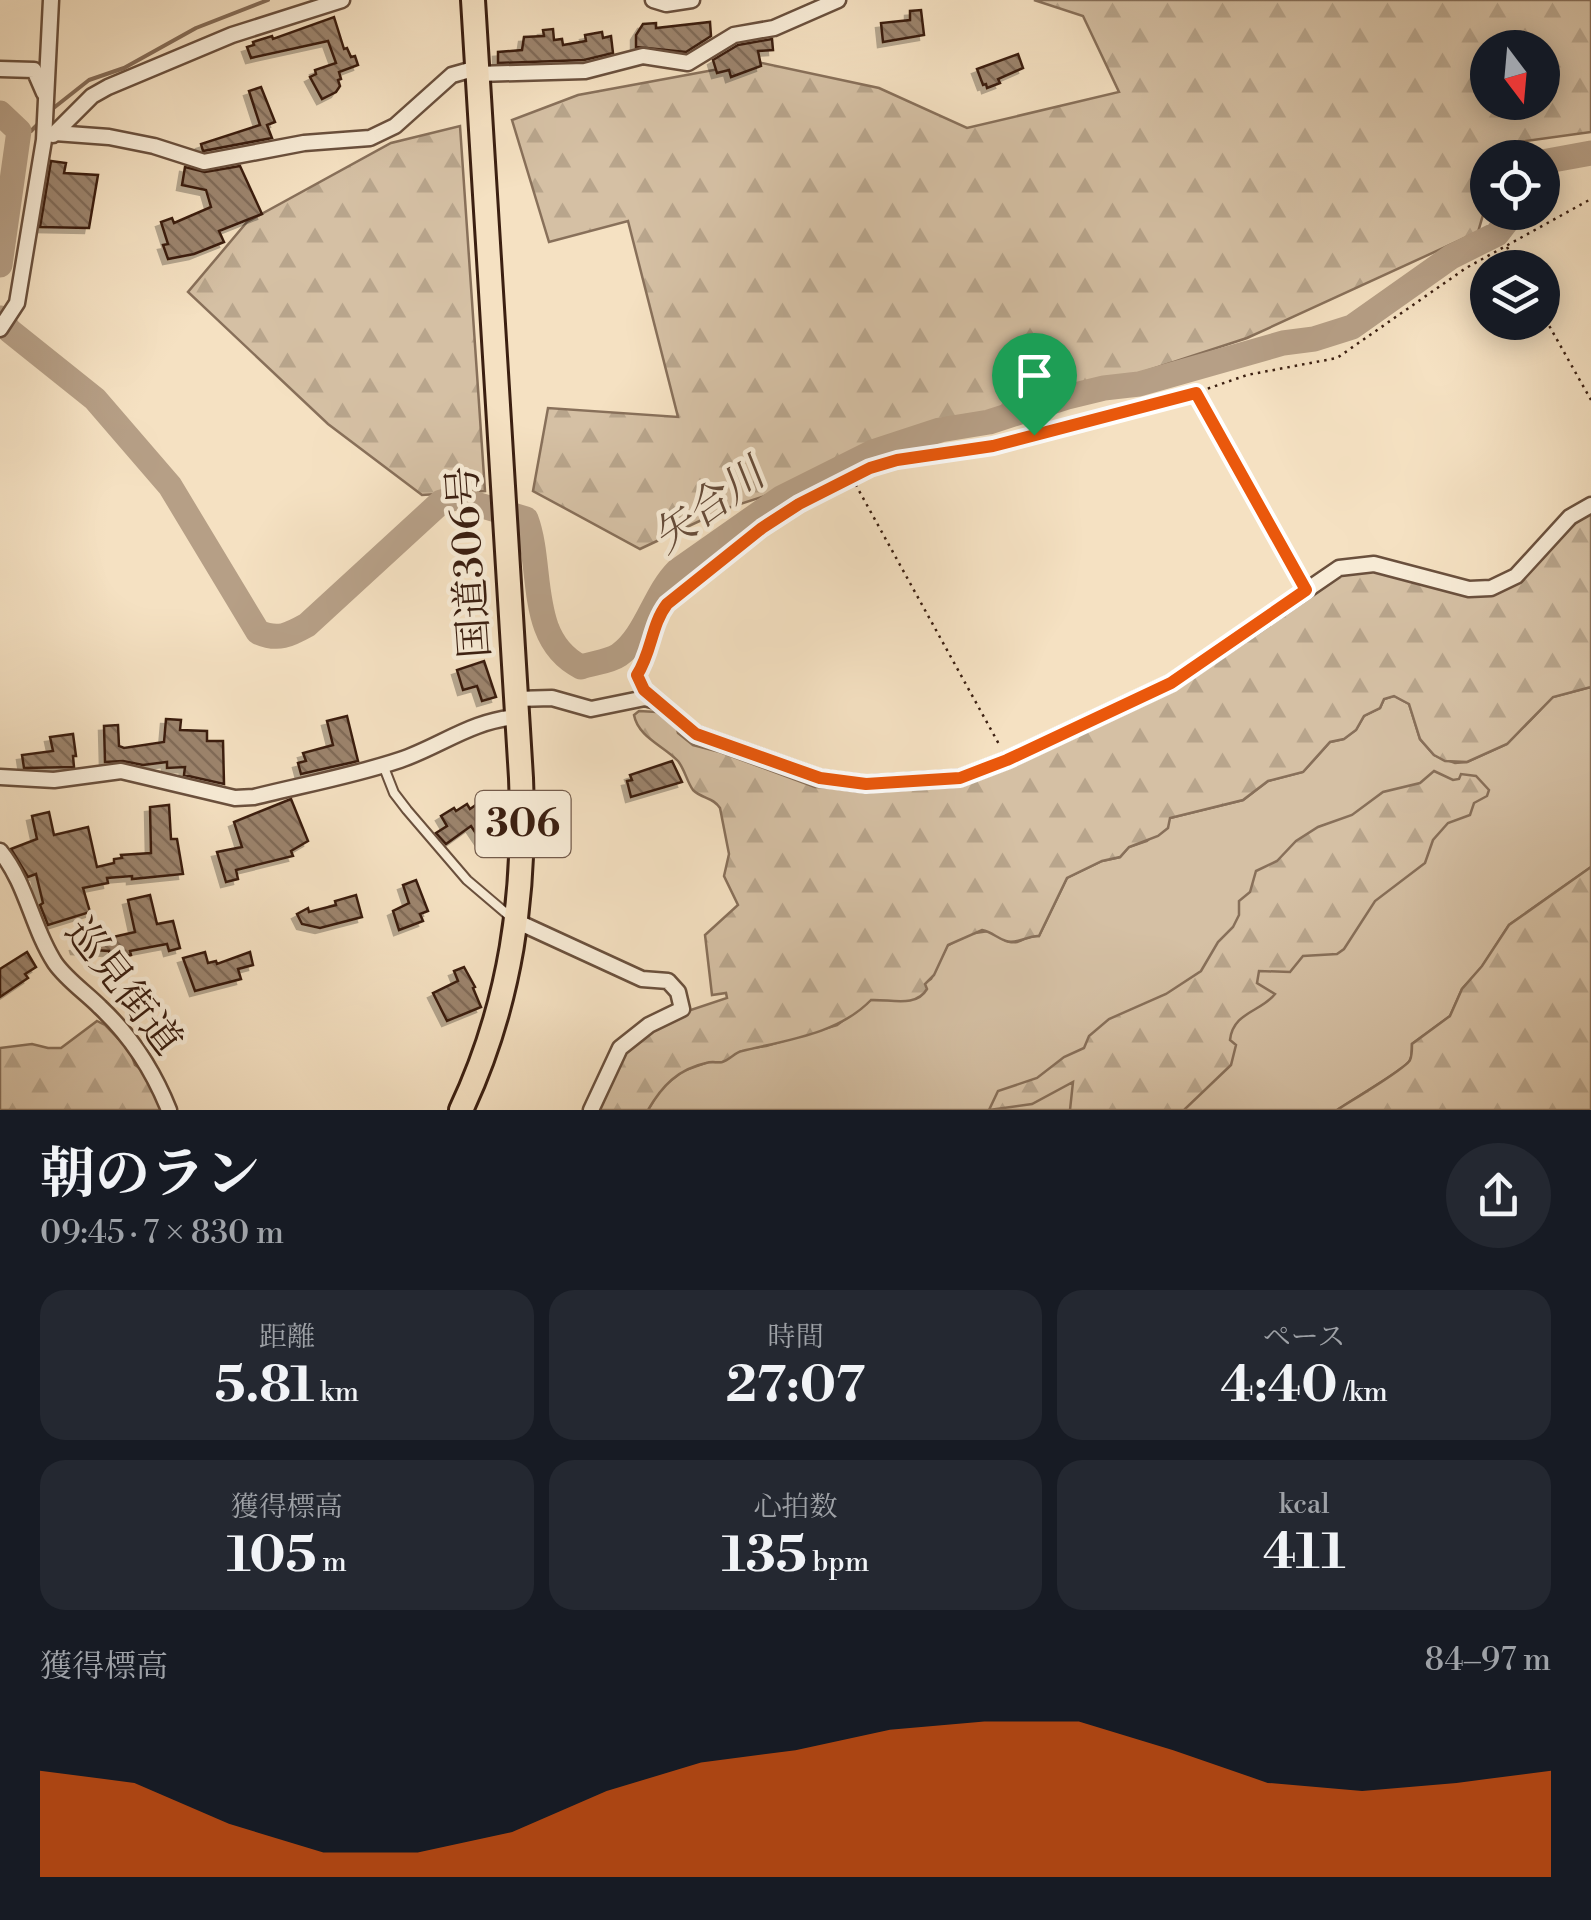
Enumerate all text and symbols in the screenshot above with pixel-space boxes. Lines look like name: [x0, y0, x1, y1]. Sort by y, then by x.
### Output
north arrow: [1470, 30, 1560, 120]
map controls: [1470, 30, 1560, 340]
button: locate: [1470, 140, 1560, 230]
button: layers: [1470, 250, 1560, 340]
pin: [992, 333, 1077, 436]
icon: arrive: [1007, 348, 1062, 403]
water label: 矢合川: [642, 446, 779, 565]
street label: 国道306号: [438, 464, 502, 660]
road number: 306: [476, 791, 570, 857]
street label: 巡見街道: [54, 909, 192, 1065]
text: 朝のラン: [40, 1141, 260, 1210]
button: share: [1446, 1143, 1551, 1248]
text: 09:45 · 7 × 830 m: [40, 1213, 284, 1253]
text: 距離: [259, 1320, 315, 1355]
text: 時間: [767, 1320, 824, 1355]
text: ペース: [1263, 1320, 1345, 1355]
text: 5.81: [214, 1355, 314, 1417]
text: 27:07: [726, 1355, 865, 1417]
text: 4:40: [1221, 1355, 1338, 1417]
text: km: [314, 1375, 359, 1410]
text: /km: [1338, 1375, 1388, 1410]
text: kcal: [1279, 1487, 1330, 1522]
text: 獲得標高: [231, 1490, 343, 1525]
text: 心拍数: [753, 1490, 838, 1525]
text: 411: [1263, 1522, 1345, 1584]
text: 105: [227, 1525, 317, 1587]
text: 135: [722, 1525, 807, 1587]
text: m: [317, 1545, 347, 1580]
text: bpm: [807, 1545, 869, 1580]
text: 84–97 m: [1424, 1640, 1551, 1680]
text: 獲得標高: [40, 1647, 168, 1687]

